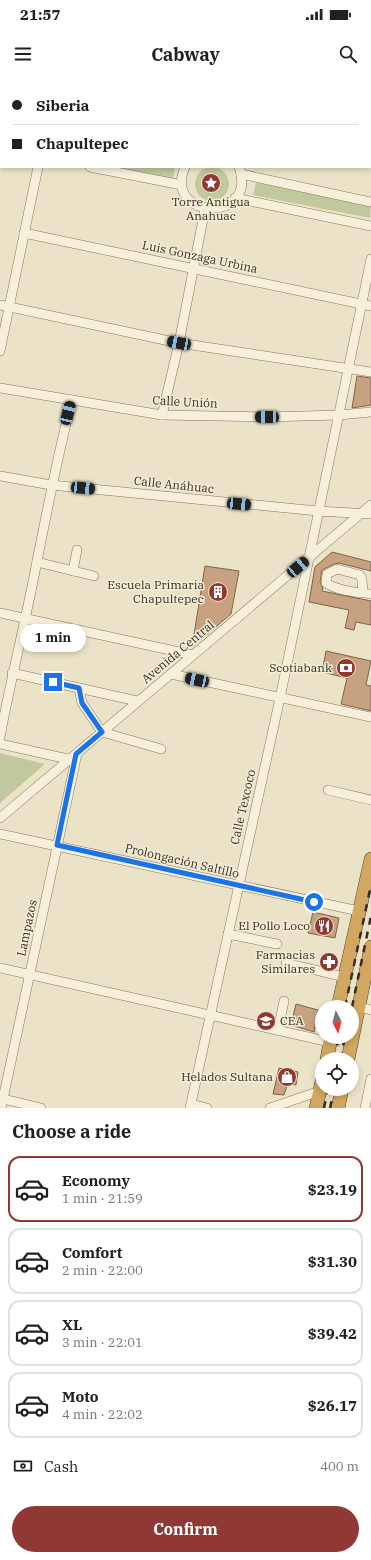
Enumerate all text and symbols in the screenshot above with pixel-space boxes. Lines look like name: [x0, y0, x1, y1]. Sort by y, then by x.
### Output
text: 21:57: [20, 5, 61, 24]
icon: menu: [12, 43, 34, 65]
text: Cabway: [151, 43, 220, 66]
icon: search: [337, 43, 359, 65]
text: Siberia: [36, 96, 89, 115]
text: Chapultepec: [36, 134, 129, 153]
place icon: Torre Antigua Anahuac: [200, 172, 222, 194]
place label: Torre Antigua Anahuac: [172, 194, 251, 223]
street label: Luis Gonzaga Urbina: [141, 237, 260, 276]
car: [166, 335, 192, 351]
street label: Calle Unión: [152, 392, 218, 411]
car: [59, 400, 77, 426]
car: [255, 411, 279, 423]
street label: Calle Anáhuac: [133, 473, 215, 496]
car: [71, 481, 95, 495]
car: [227, 497, 251, 511]
car: [285, 555, 311, 579]
place label: Escuela Primaria Chapultepec: [107, 577, 204, 606]
building icon: Escuela Primaria Chapultepec: [207, 581, 229, 603]
street label: Avenida Central: [138, 617, 217, 686]
callout: 1 min: [20, 624, 86, 652]
text: 1 min: [35, 629, 71, 646]
bank icon: Scotiabank: [335, 657, 357, 679]
place label: Scotiabank: [269, 660, 332, 675]
car: [184, 672, 210, 688]
route end: [44, 673, 62, 691]
street label: Calle Texcoco: [227, 768, 258, 846]
street label: Prolongación Saltillo: [123, 840, 241, 881]
route start: [305, 893, 323, 911]
street label: Lampazos: [13, 898, 40, 958]
restaurant icon: El Pollo Loco: [313, 915, 335, 937]
place label: El Pollo Loco: [238, 918, 310, 933]
place label: Farmacias Similares: [256, 947, 315, 976]
pharmacy icon: Farmacias Similares: [318, 951, 340, 973]
north arrow: [315, 1000, 359, 1044]
map controls: [315, 1000, 359, 1096]
school or university icon: CEA: [255, 1010, 277, 1032]
place label: CEA: [280, 1013, 304, 1028]
button: locate: [315, 1052, 359, 1096]
shop icon: Helados Sultana: [276, 1066, 298, 1088]
place label: Helados Sultana: [181, 1069, 273, 1084]
text: Choose a ride: [12, 1120, 131, 1143]
icon: car: [14, 1171, 50, 1207]
text: Economy: [62, 1171, 130, 1190]
text: $23.19: [308, 1180, 357, 1199]
text: 1 min · 21:59: [62, 1190, 143, 1207]
icon: car: [14, 1243, 50, 1279]
text: Comfort: [62, 1243, 122, 1262]
text: $31.30: [308, 1252, 357, 1271]
text: 2 min · 22:00: [62, 1262, 143, 1279]
icon: car: [14, 1315, 50, 1351]
text: XL: [62, 1315, 82, 1334]
text: $39.42: [308, 1324, 357, 1343]
text: 3 min · 22:01: [62, 1334, 143, 1351]
icon: car: [14, 1387, 50, 1423]
text: Moto: [62, 1387, 99, 1406]
text: $26.17: [308, 1396, 357, 1415]
text: 4 min · 22:02: [62, 1406, 143, 1423]
icon: cash: [12, 1455, 34, 1477]
text: Cash: [44, 1457, 78, 1476]
text: 400 m: [320, 1458, 359, 1475]
button: Confirm: [12, 1506, 359, 1552]

